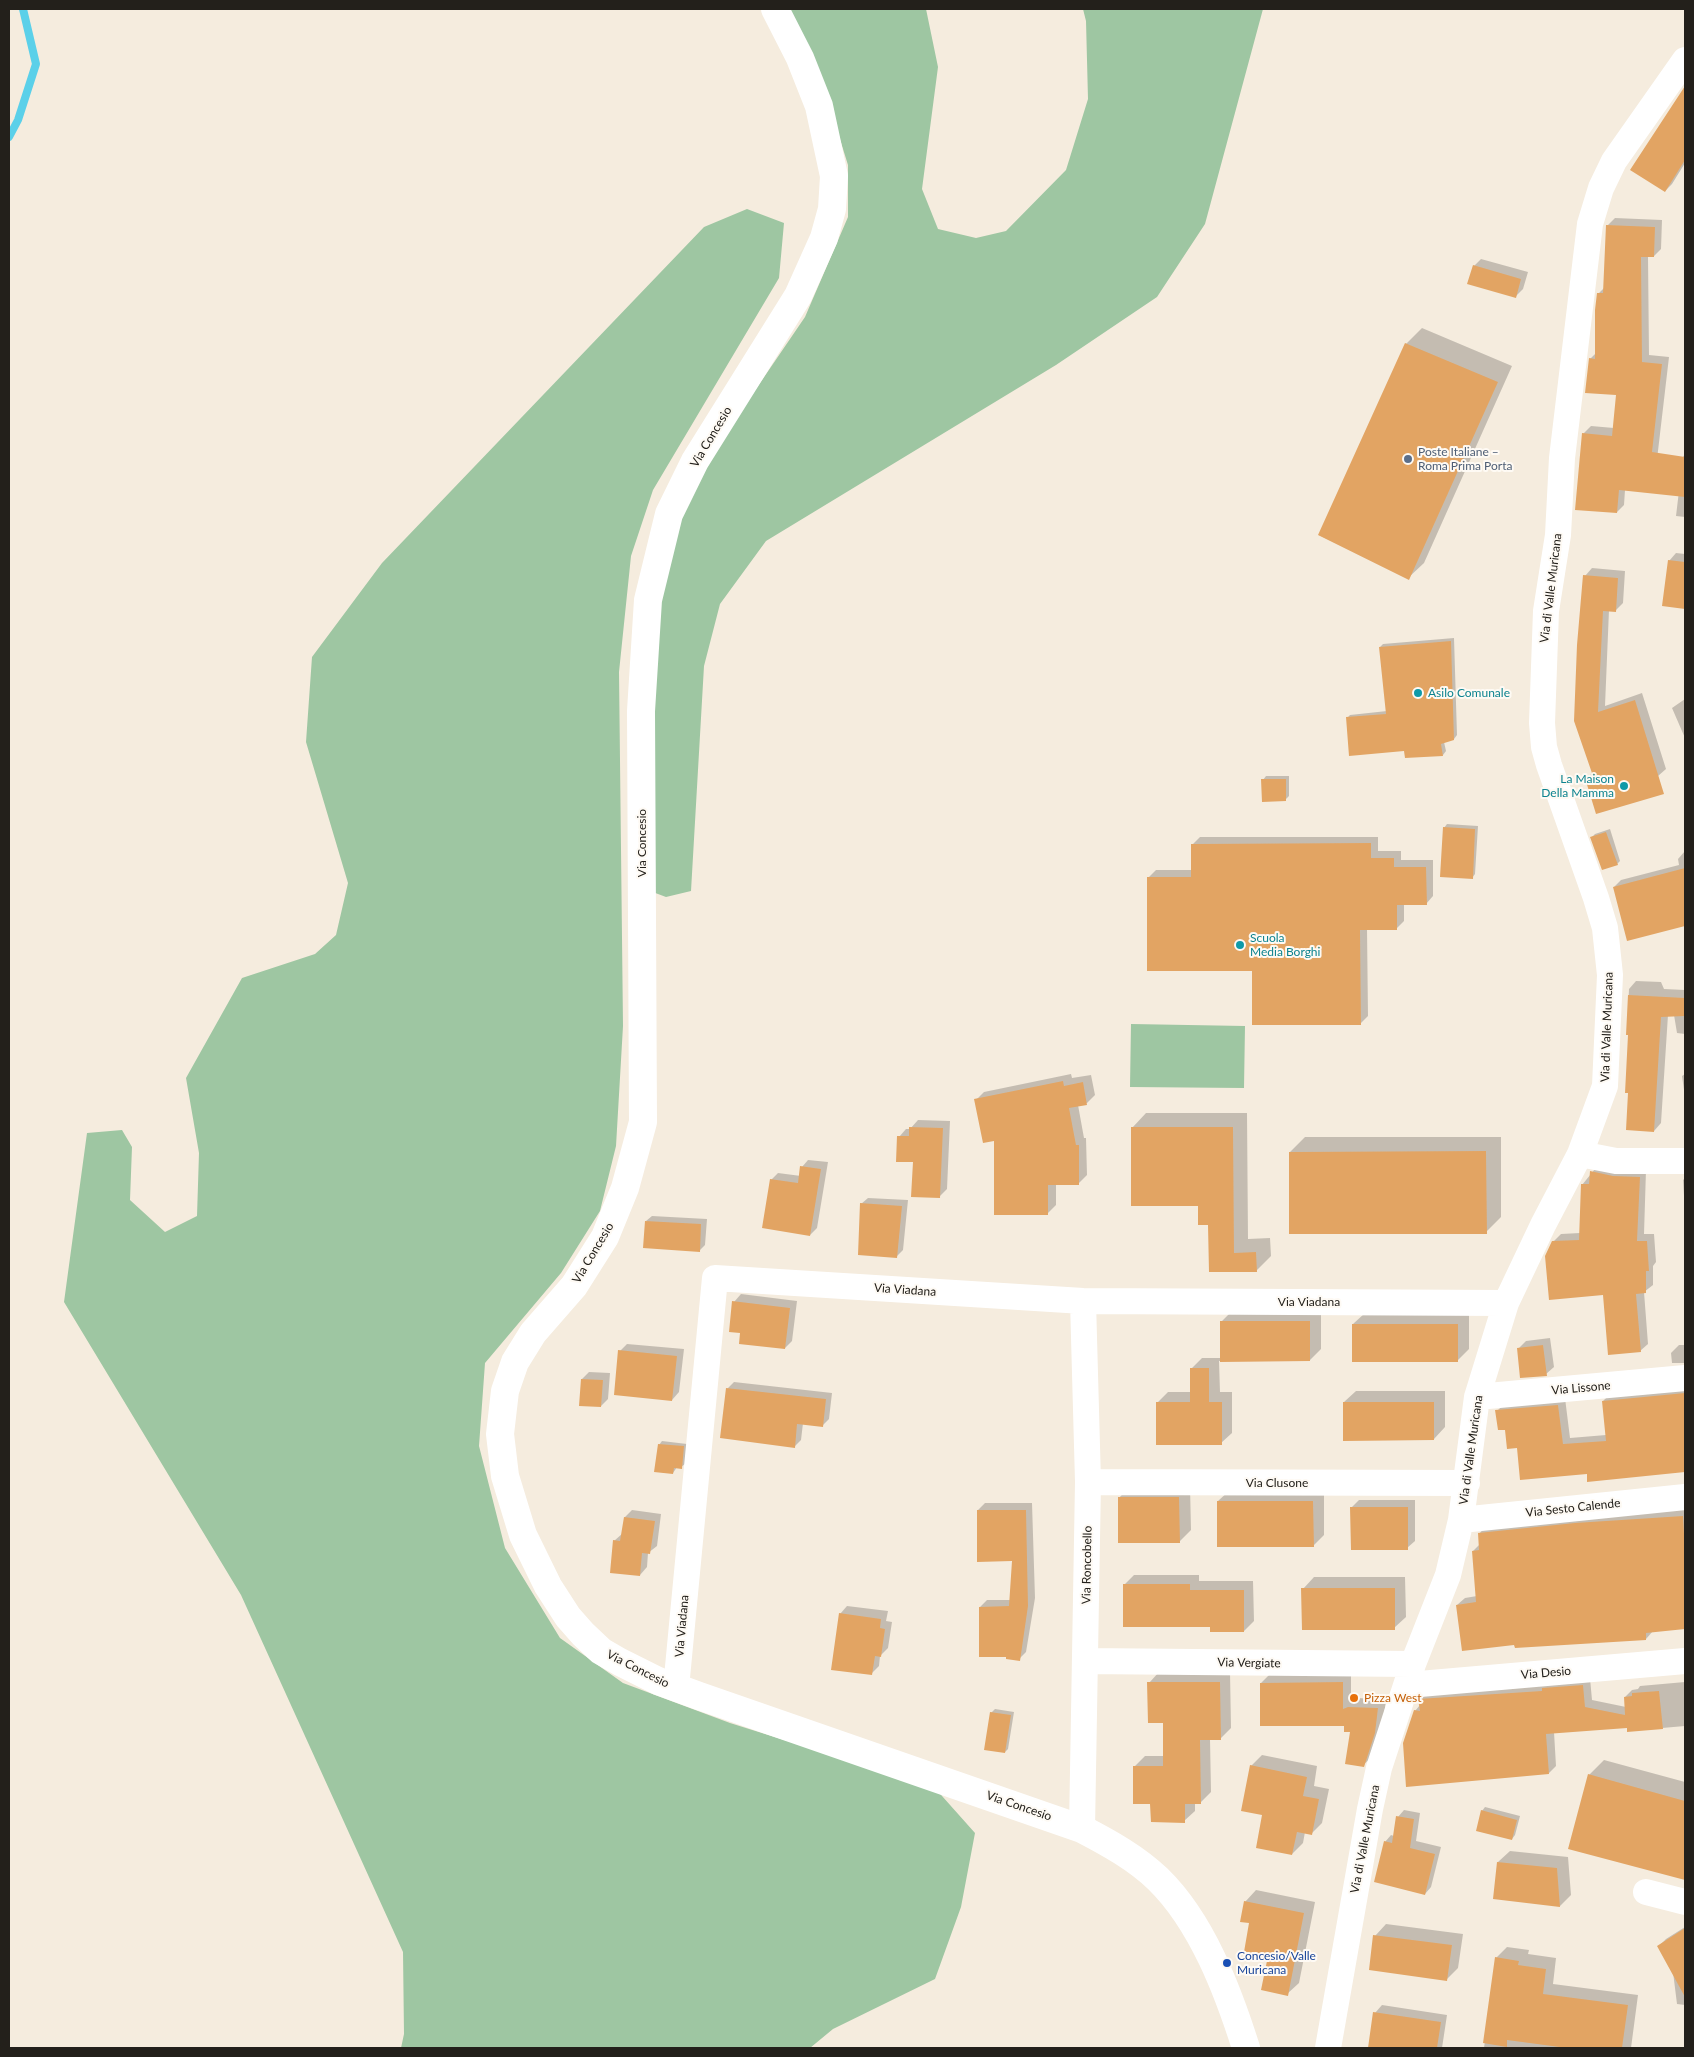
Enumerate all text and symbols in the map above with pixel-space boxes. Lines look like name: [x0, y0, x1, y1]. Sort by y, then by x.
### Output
street label: Via Concesio: [687, 404, 735, 470]
place label: Poste Italiane – Roma Prima Porta: [1418, 445, 1512, 473]
marker: Poste Italiane – Roma Prima Porta: [1402, 453, 1414, 465]
street label: Via di Valle Muricana: [1537, 532, 1565, 644]
place label: Asilo Comunale: [1428, 686, 1510, 700]
marker: Asilo Comunale: [1412, 687, 1424, 699]
place label: La Maison Della Mamma: [1541, 772, 1614, 800]
marker: La Maison Della Mamma: [1618, 780, 1630, 792]
street label: Via Concesio: [635, 809, 649, 877]
place label: Scuola Media Borghi: [1250, 931, 1320, 959]
marker: Scuola Media Borghi: [1234, 939, 1246, 951]
street label: Via di Valle Muricana: [1598, 972, 1616, 1082]
street label: Via Concesio: [569, 1220, 617, 1286]
street label: Via Viadana: [873, 1281, 937, 1299]
street label: Via Viadana: [1278, 1295, 1340, 1309]
street label: Via Lissone: [1551, 1378, 1611, 1398]
street label: Via di Valle Muricana: [1456, 1394, 1486, 1506]
street label: Via Clusone: [1246, 1476, 1308, 1490]
street label: Via Sesto Calende: [1525, 1496, 1621, 1520]
street label: Via Roncobello: [1079, 1526, 1095, 1604]
street label: Via Viadana: [672, 1594, 692, 1658]
street label: Via Concesio: [604, 1647, 672, 1691]
street label: Via Vergiate: [1217, 1655, 1281, 1671]
street label: Via Desio: [1520, 1664, 1572, 1682]
place label: Pizza West: [1364, 1691, 1422, 1705]
marker: Pizza West: [1348, 1692, 1360, 1704]
street label: Via di Valle Muricana: [1347, 1783, 1383, 1895]
street label: Via Concesio: [984, 1788, 1054, 1824]
place label: Concesio/Valle Muricana: [1237, 1949, 1316, 1977]
marker: Concesio/Valle Muricana: [1221, 1957, 1233, 1969]

